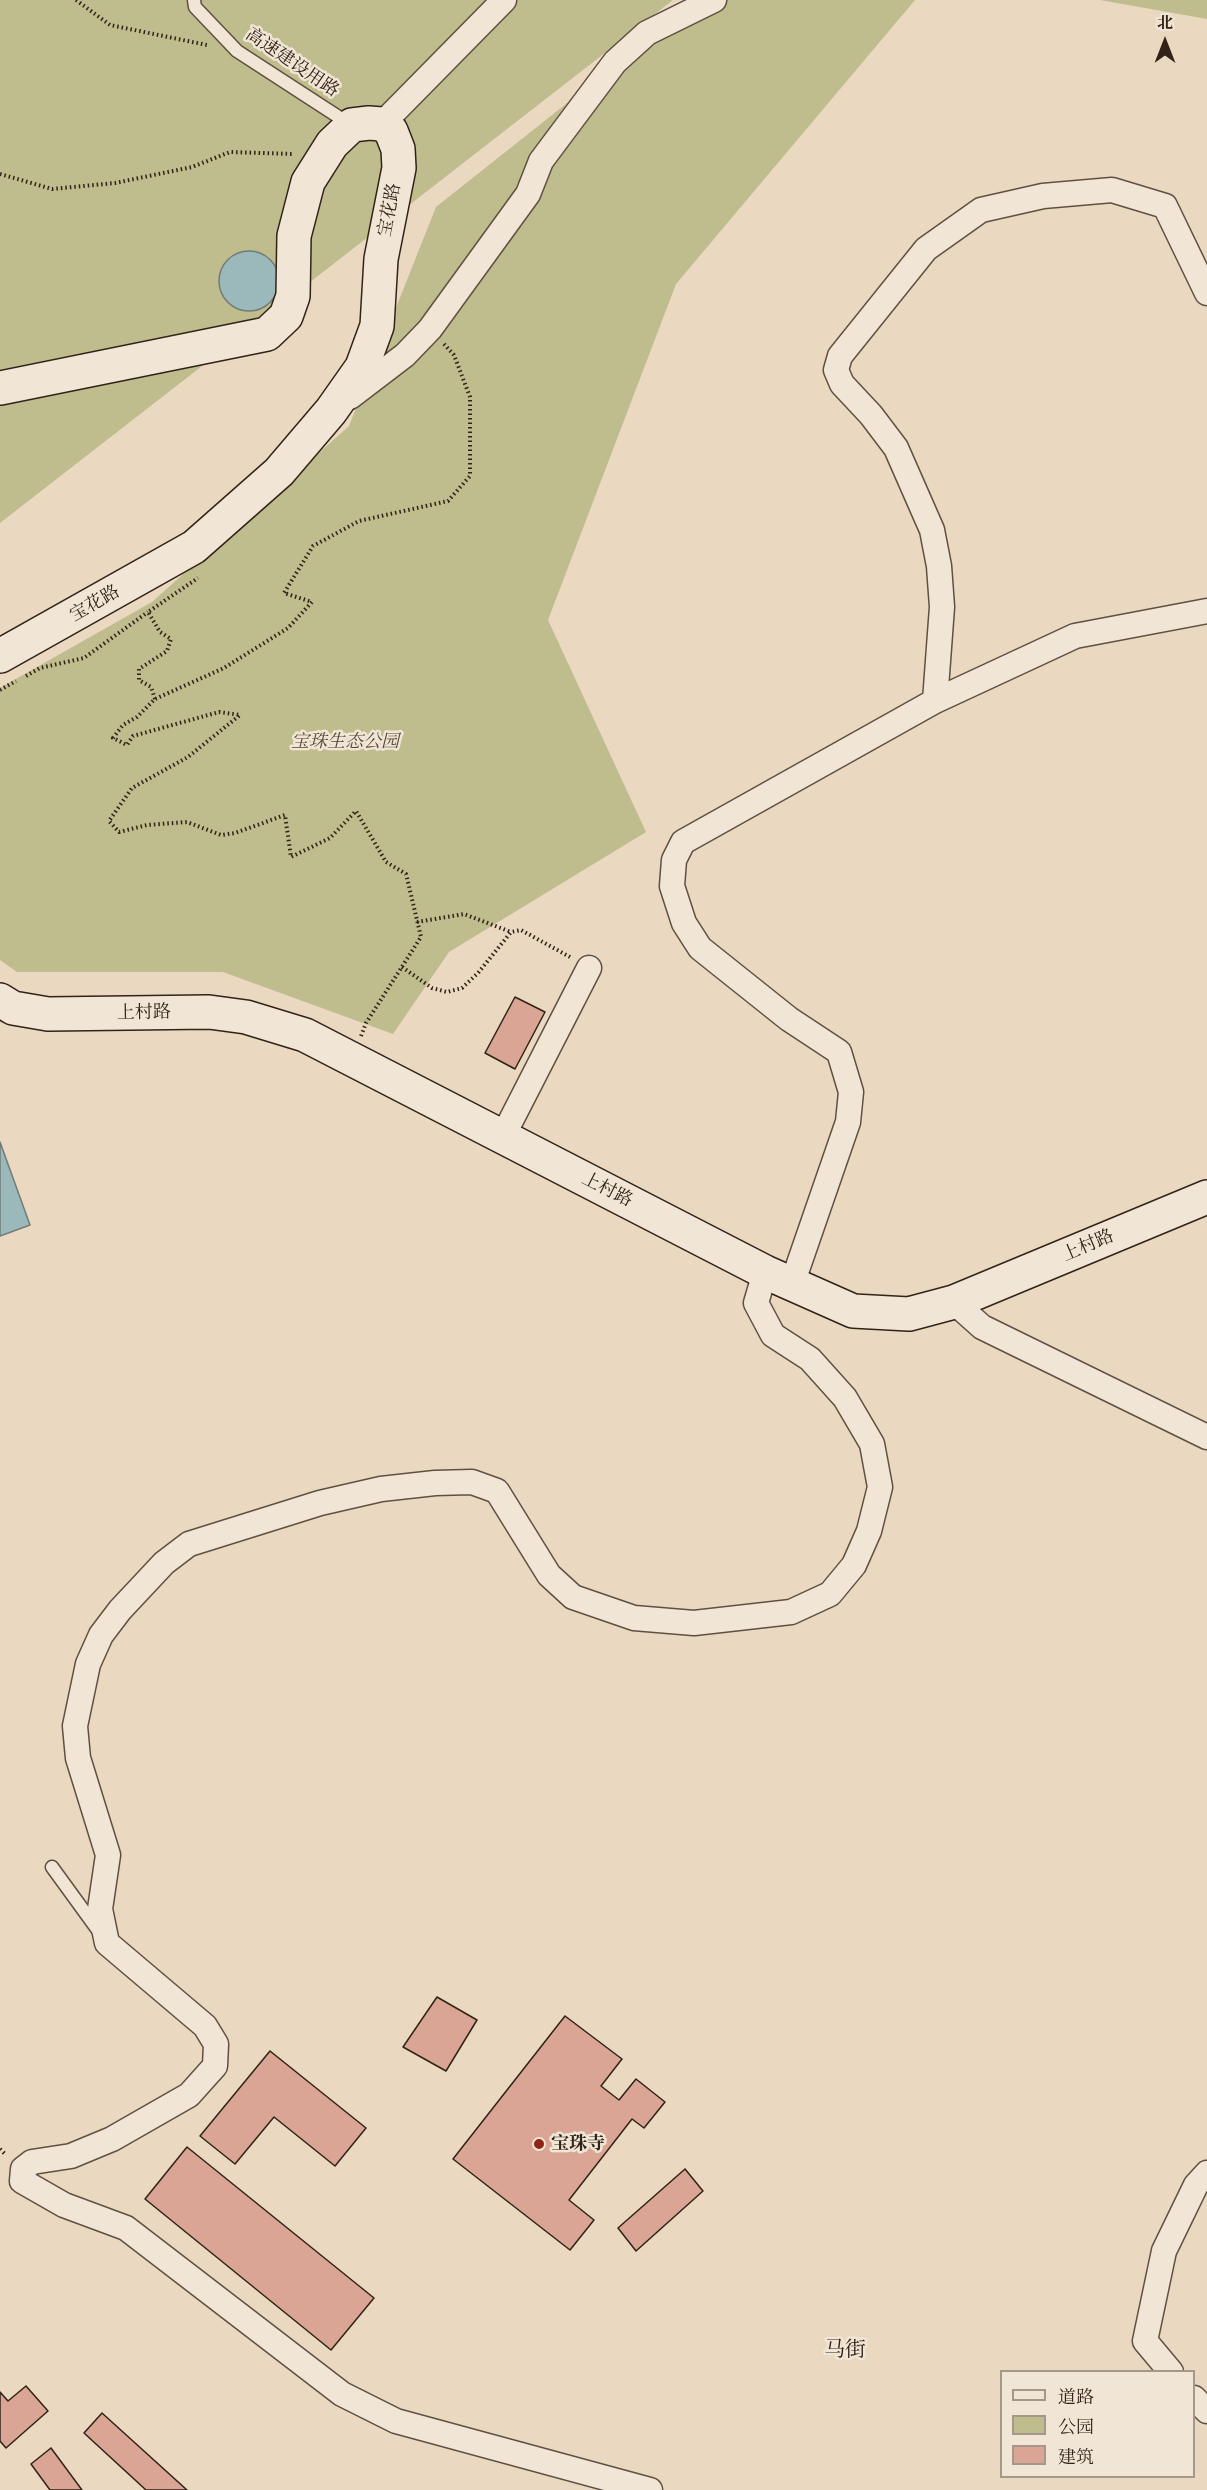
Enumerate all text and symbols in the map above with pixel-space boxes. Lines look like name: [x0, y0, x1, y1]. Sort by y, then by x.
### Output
north arrow: [1135, 12, 1195, 72]
text: 北: [1157, 16, 1173, 32]
street label: 高速建设用路: [241, 24, 343, 102]
street label: 宝花路: [374, 181, 406, 239]
street label: 宝花路: [66, 581, 124, 627]
park label: 宝珠生态公园: [291, 731, 399, 753]
street label: 上村路: [117, 1002, 171, 1024]
street label: 上村路: [578, 1168, 636, 1212]
street label: 上村路: [1059, 1226, 1117, 1266]
place label: 宝珠寺: [551, 2133, 605, 2155]
marker: 宝珠寺: [532, 2137, 546, 2151]
district label: 马街: [824, 2337, 866, 2363]
legend: [1000, 2370, 1195, 2478]
text: 道路: [1058, 2389, 1094, 2407]
text: 公园: [1058, 2419, 1094, 2437]
text: 建筑: [1058, 2449, 1094, 2467]

